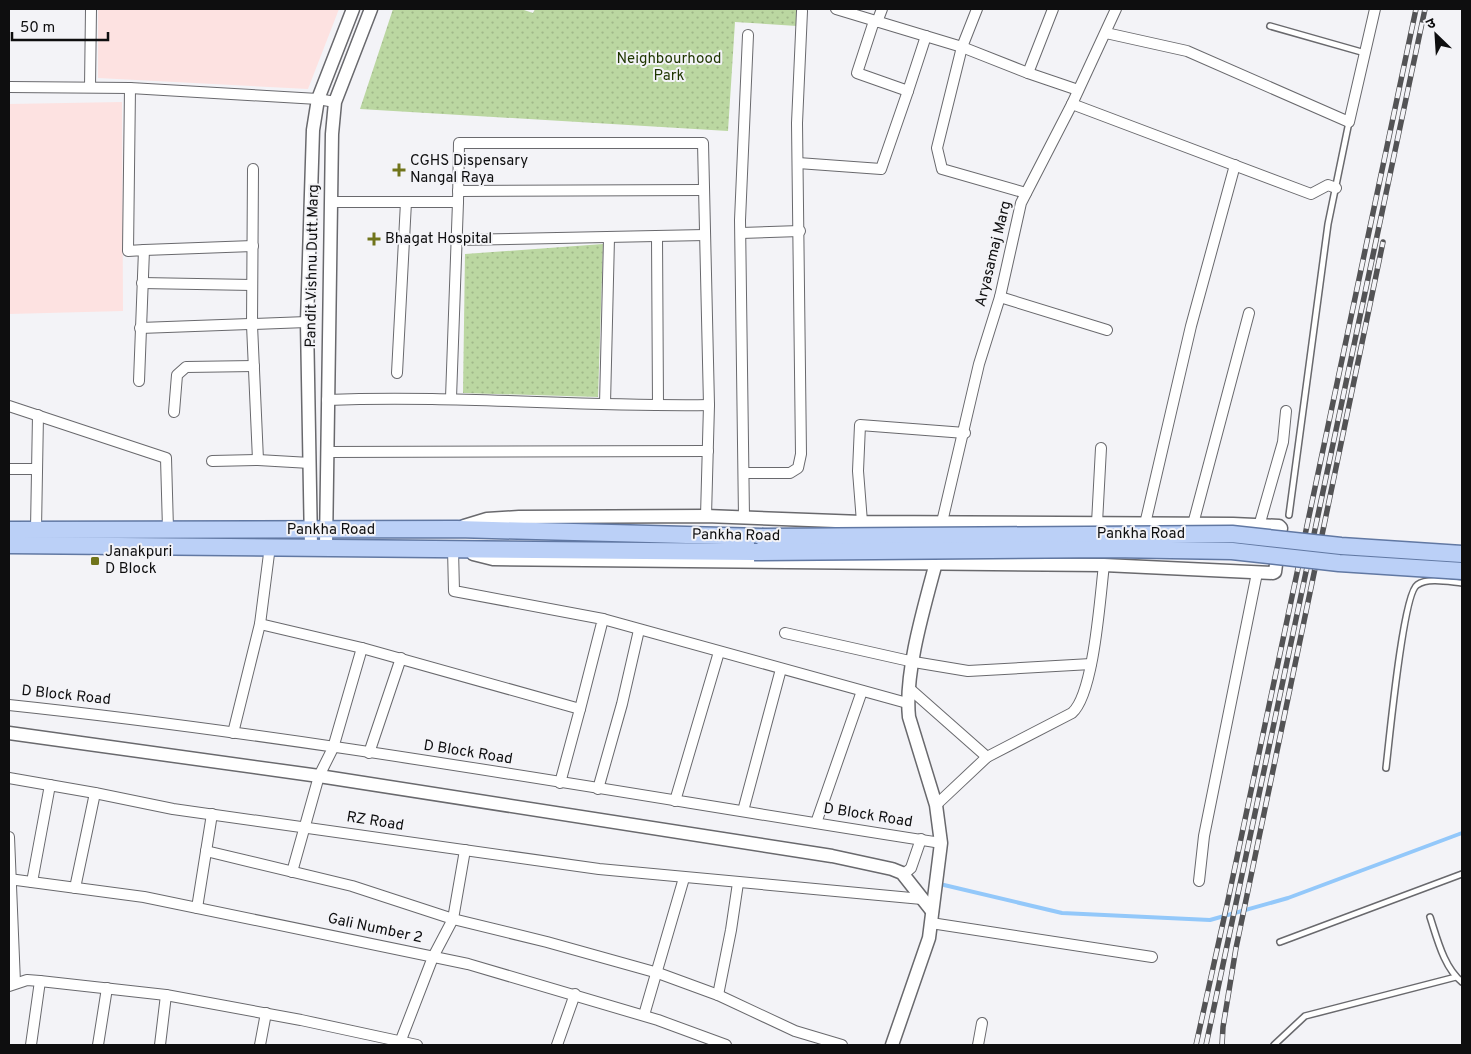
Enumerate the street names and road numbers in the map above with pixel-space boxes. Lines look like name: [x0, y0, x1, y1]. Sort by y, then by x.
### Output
street label: Pandit Vishnu Dutt Marg: [302, 184, 324, 348]
street label: Aryasamaj Marg: [972, 199, 1016, 309]
street label: Pankha Road: [287, 521, 375, 540]
street label: Pankha Road: [1097, 525, 1185, 544]
street label: Pankha Road: [692, 526, 780, 546]
street label: D Block Road: [20, 682, 112, 710]
street label: D Block Road: [422, 737, 514, 769]
street label: D Block Road: [822, 800, 914, 832]
street label: RZ Road: [345, 808, 405, 836]
street label: Gali Number 2: [326, 910, 424, 948]

